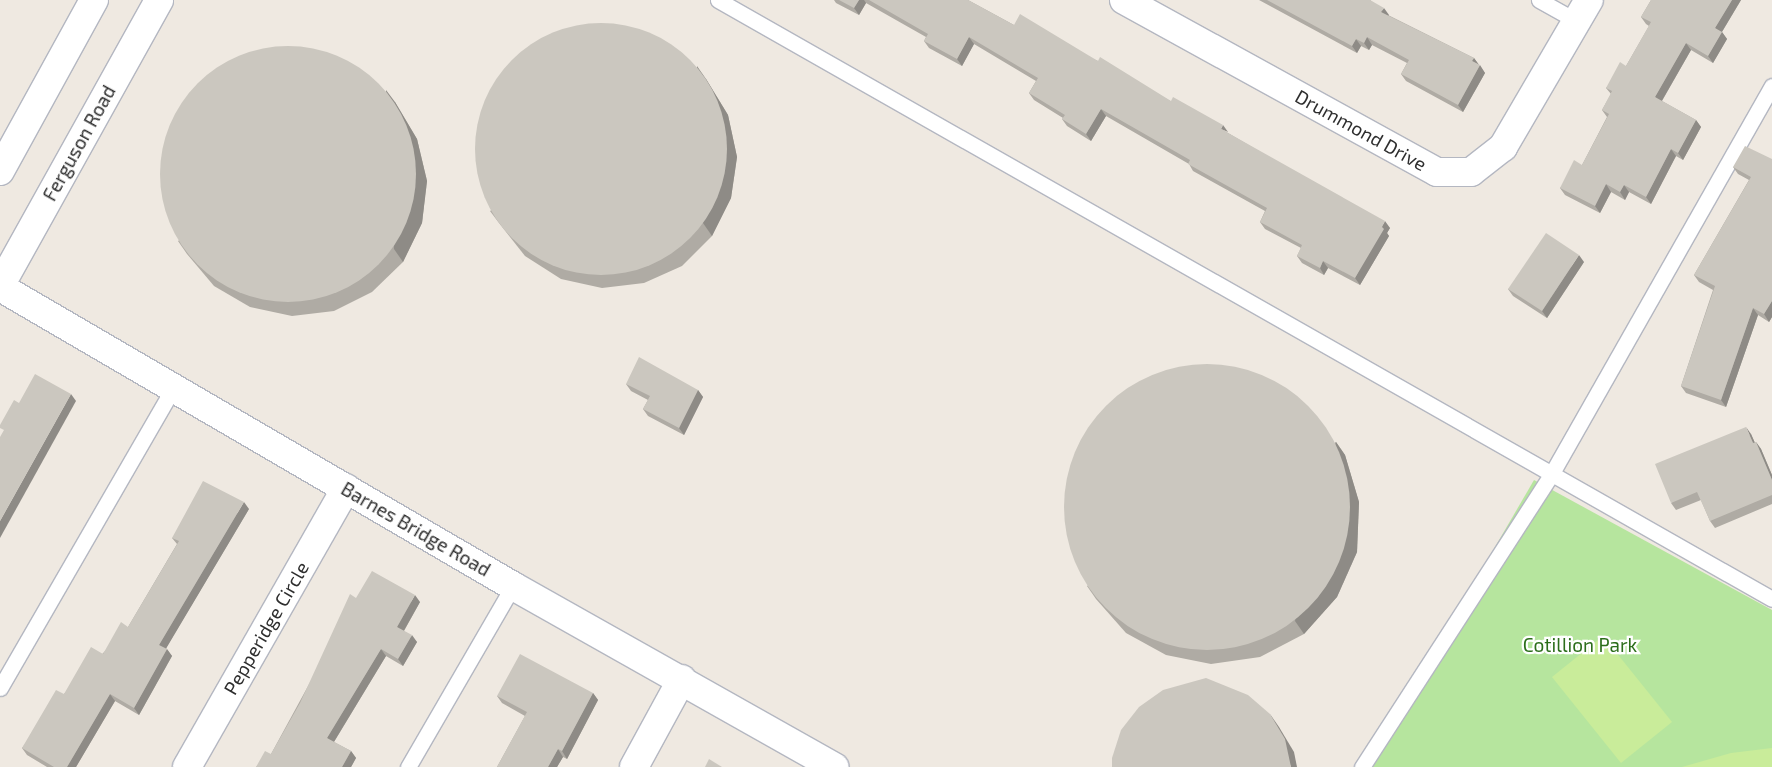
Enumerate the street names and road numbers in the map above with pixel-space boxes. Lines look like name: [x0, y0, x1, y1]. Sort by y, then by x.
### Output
street label: Ferguson Road: [38, 81, 120, 205]
street label: Drummond Drive: [1291, 85, 1431, 175]
street label: Barnes Bridge Road: [337, 477, 495, 581]
street label: Pepperidge Circle: [219, 557, 313, 699]

